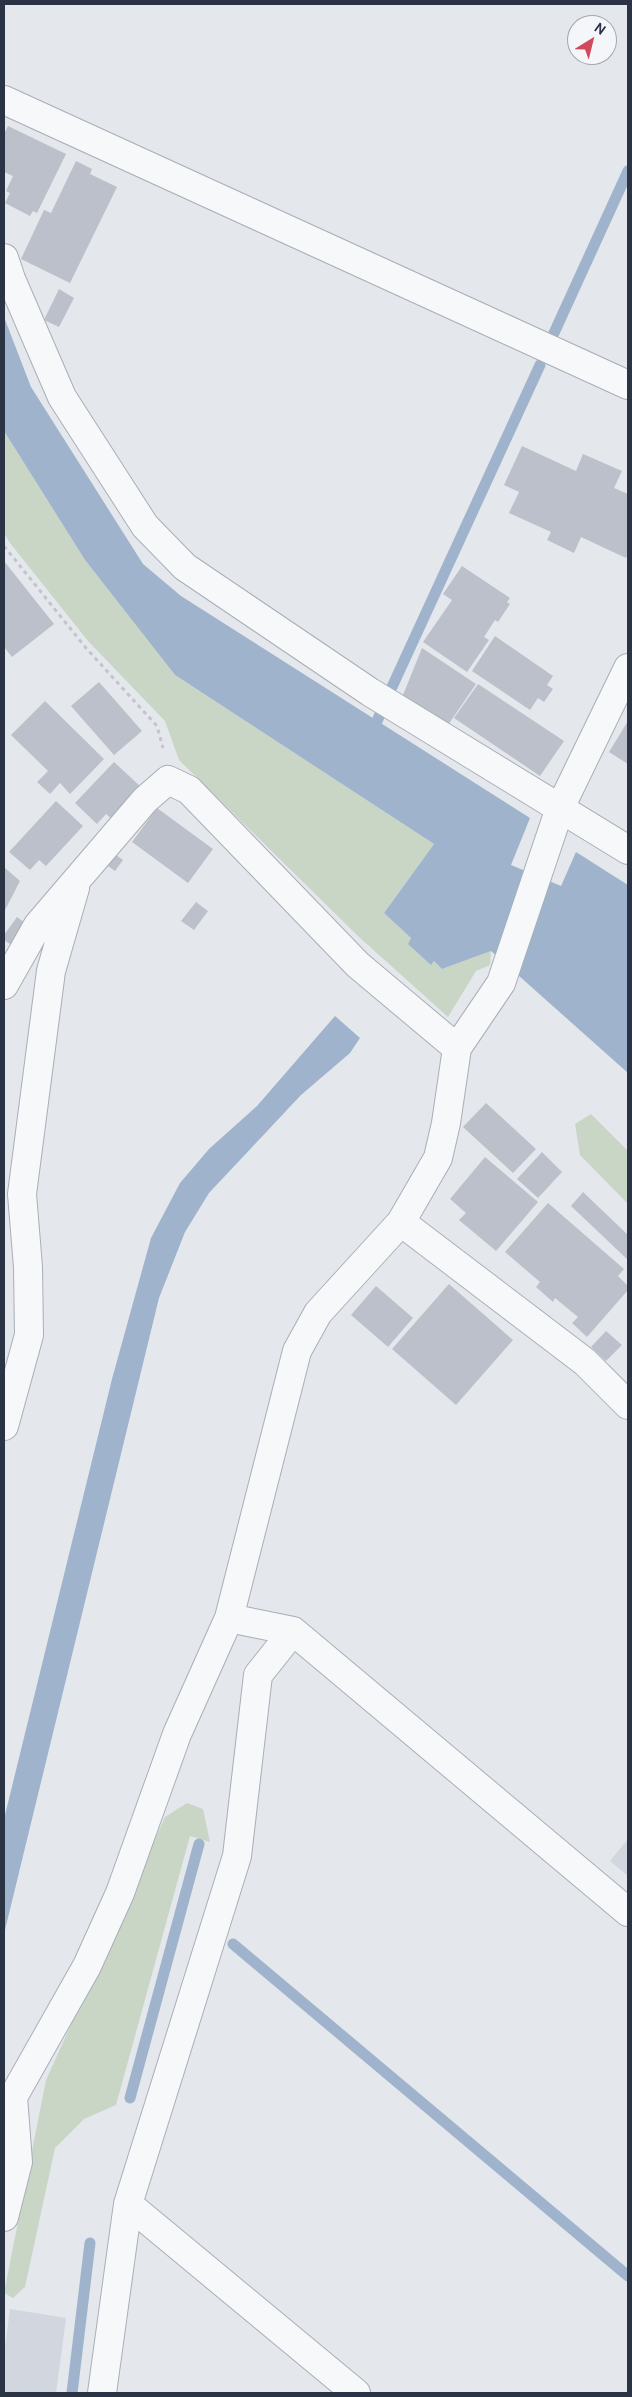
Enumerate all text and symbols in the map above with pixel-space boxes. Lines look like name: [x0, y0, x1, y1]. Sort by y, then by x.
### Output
north arrow: [567, 15, 617, 65]
text: N: [591, 18, 610, 39]

